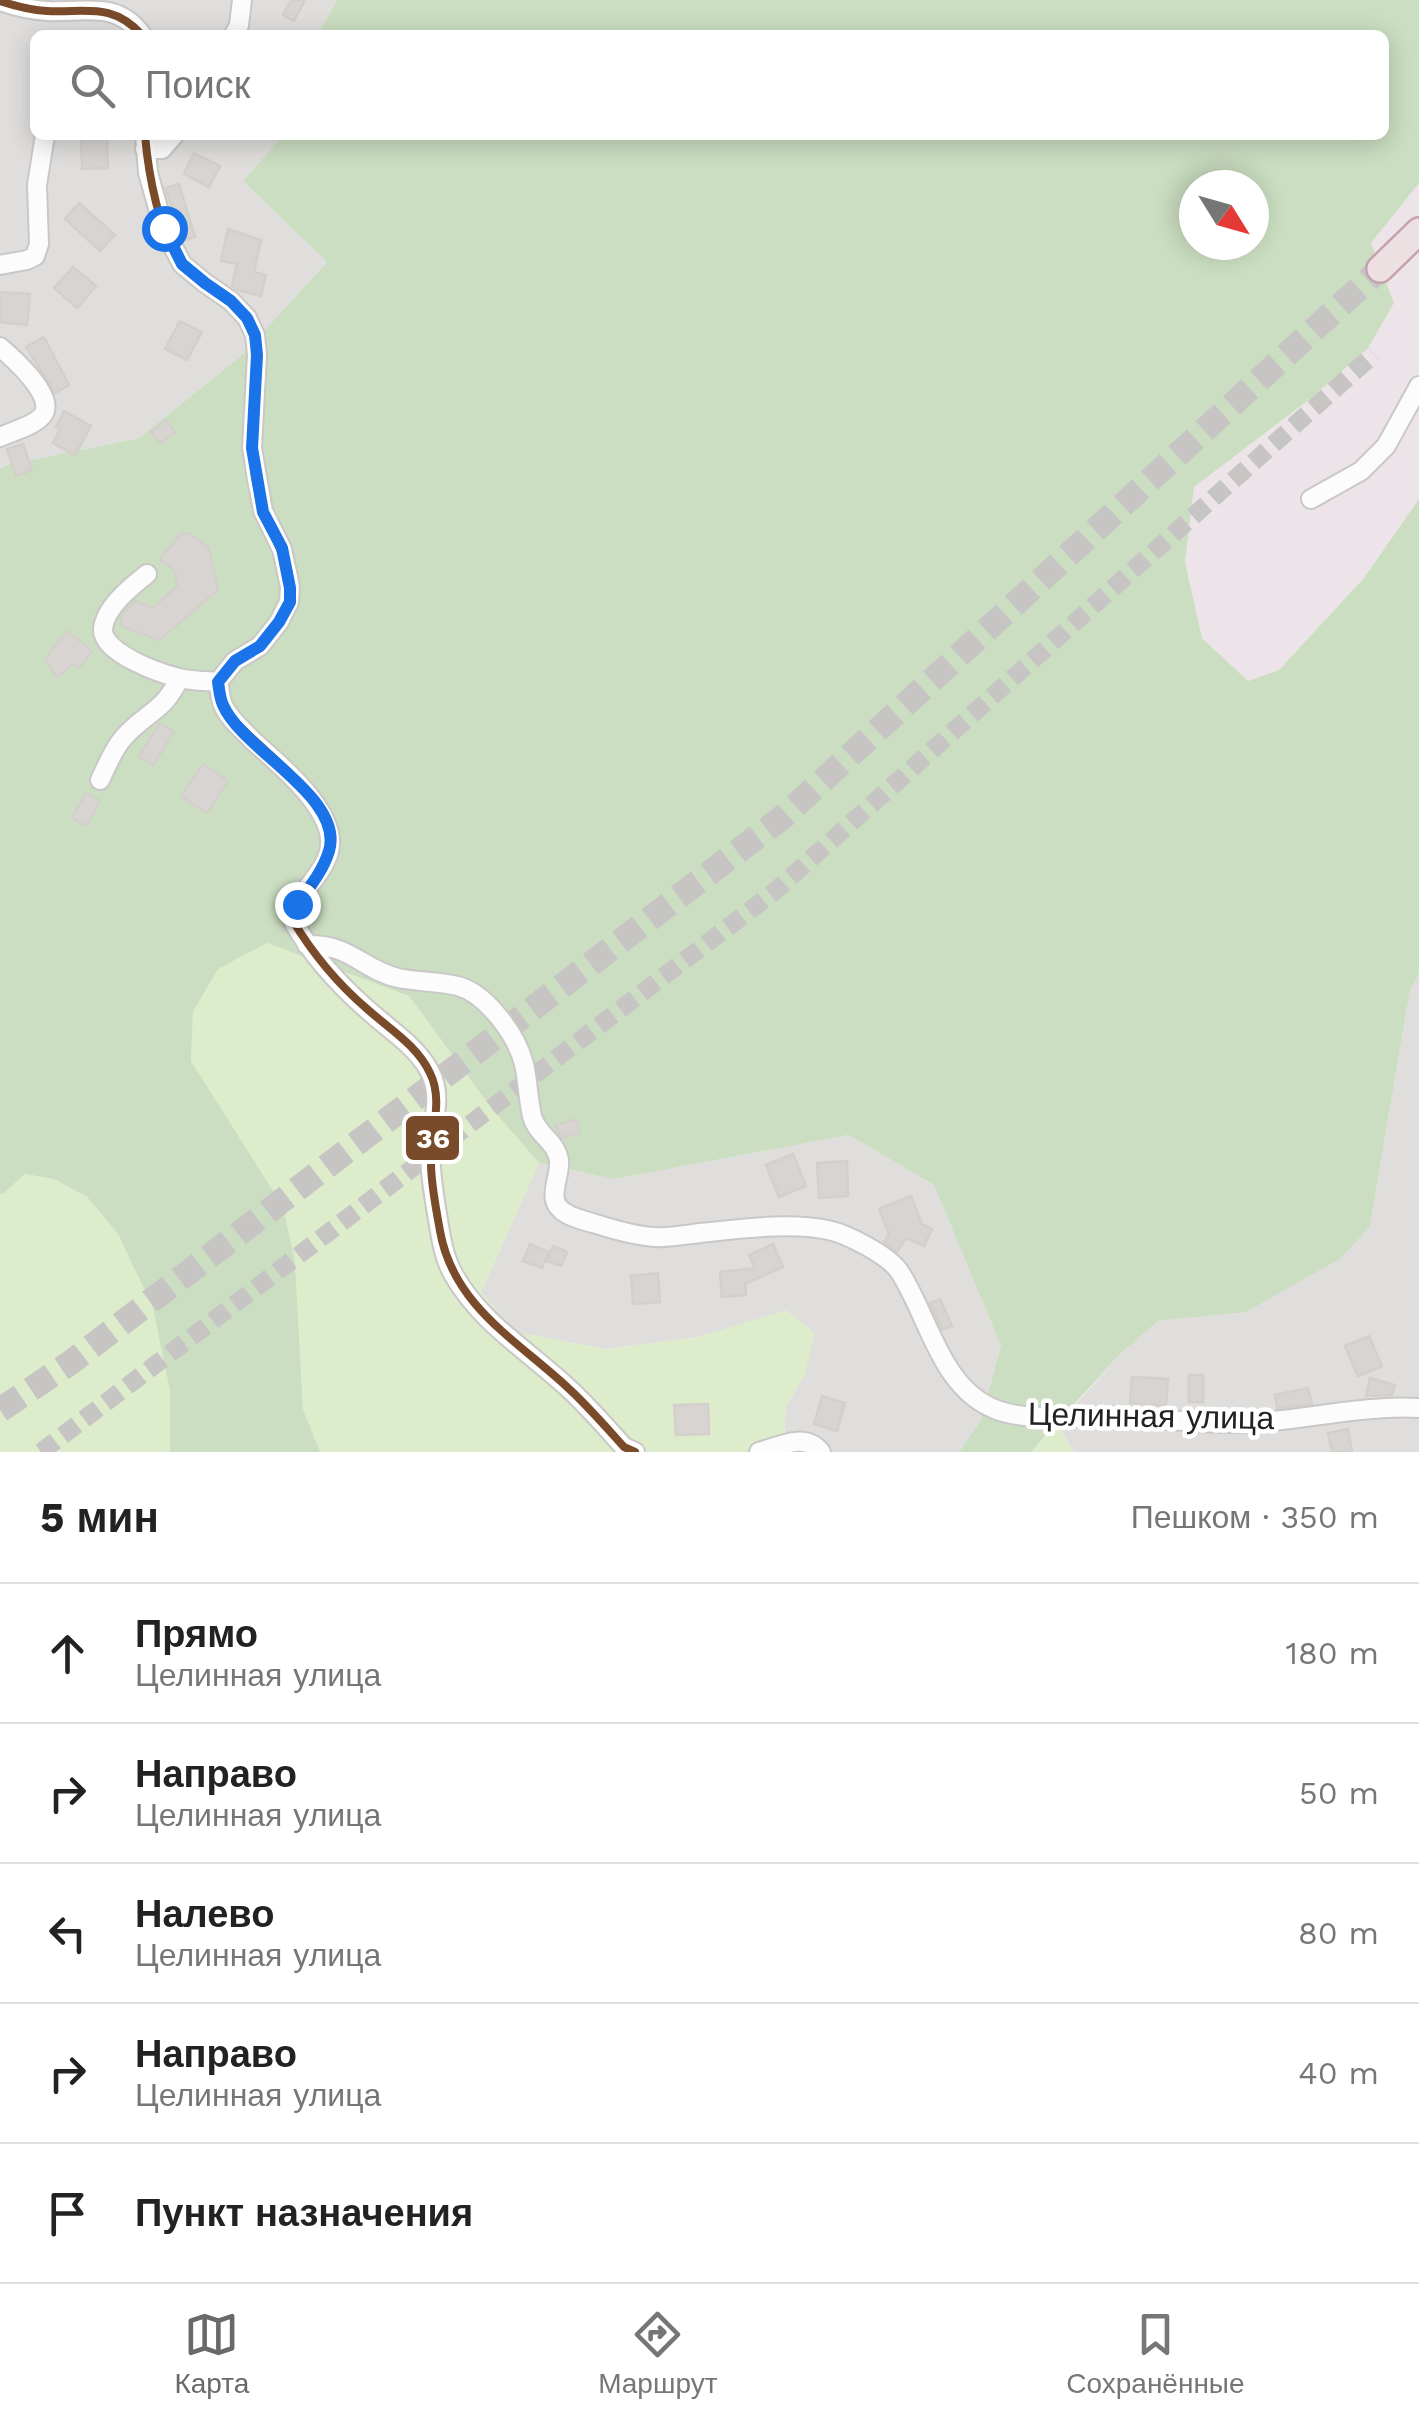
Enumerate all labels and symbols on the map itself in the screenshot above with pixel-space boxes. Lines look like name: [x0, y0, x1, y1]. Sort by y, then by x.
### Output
north arrow: [1179, 170, 1269, 260]
route start: [142, 206, 188, 252]
route end: [275, 882, 321, 928]
line badge: 36: [404, 1114, 461, 1162]
text: 36: [416, 1122, 450, 1155]
street label: Целинная улица: [1028, 1395, 1275, 1437]

